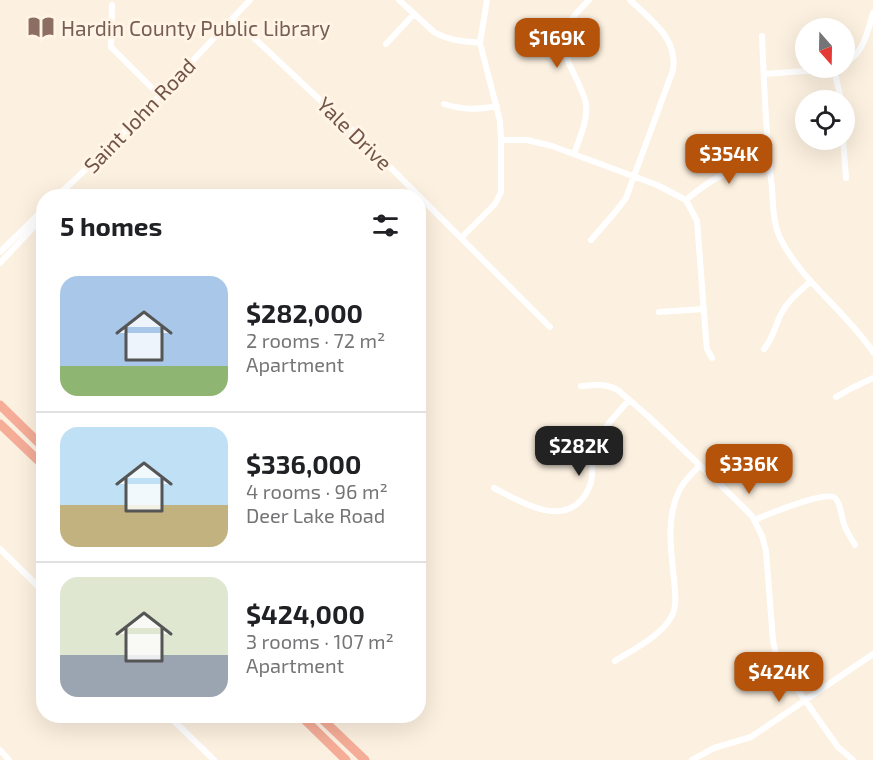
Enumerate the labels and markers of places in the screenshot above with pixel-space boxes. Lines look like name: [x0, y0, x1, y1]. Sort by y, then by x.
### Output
library icon: Hardin County Public Library: [26, 12, 56, 42]
place label: Hardin County Public Library: [61, 15, 330, 40]
pin: $169K: [515, 18, 599, 69]
pin: $354K: [687, 134, 771, 185]
pin: $282K: [537, 426, 621, 477]
pin: $336K: [707, 444, 791, 495]
pin: $424K: [737, 652, 821, 703]

